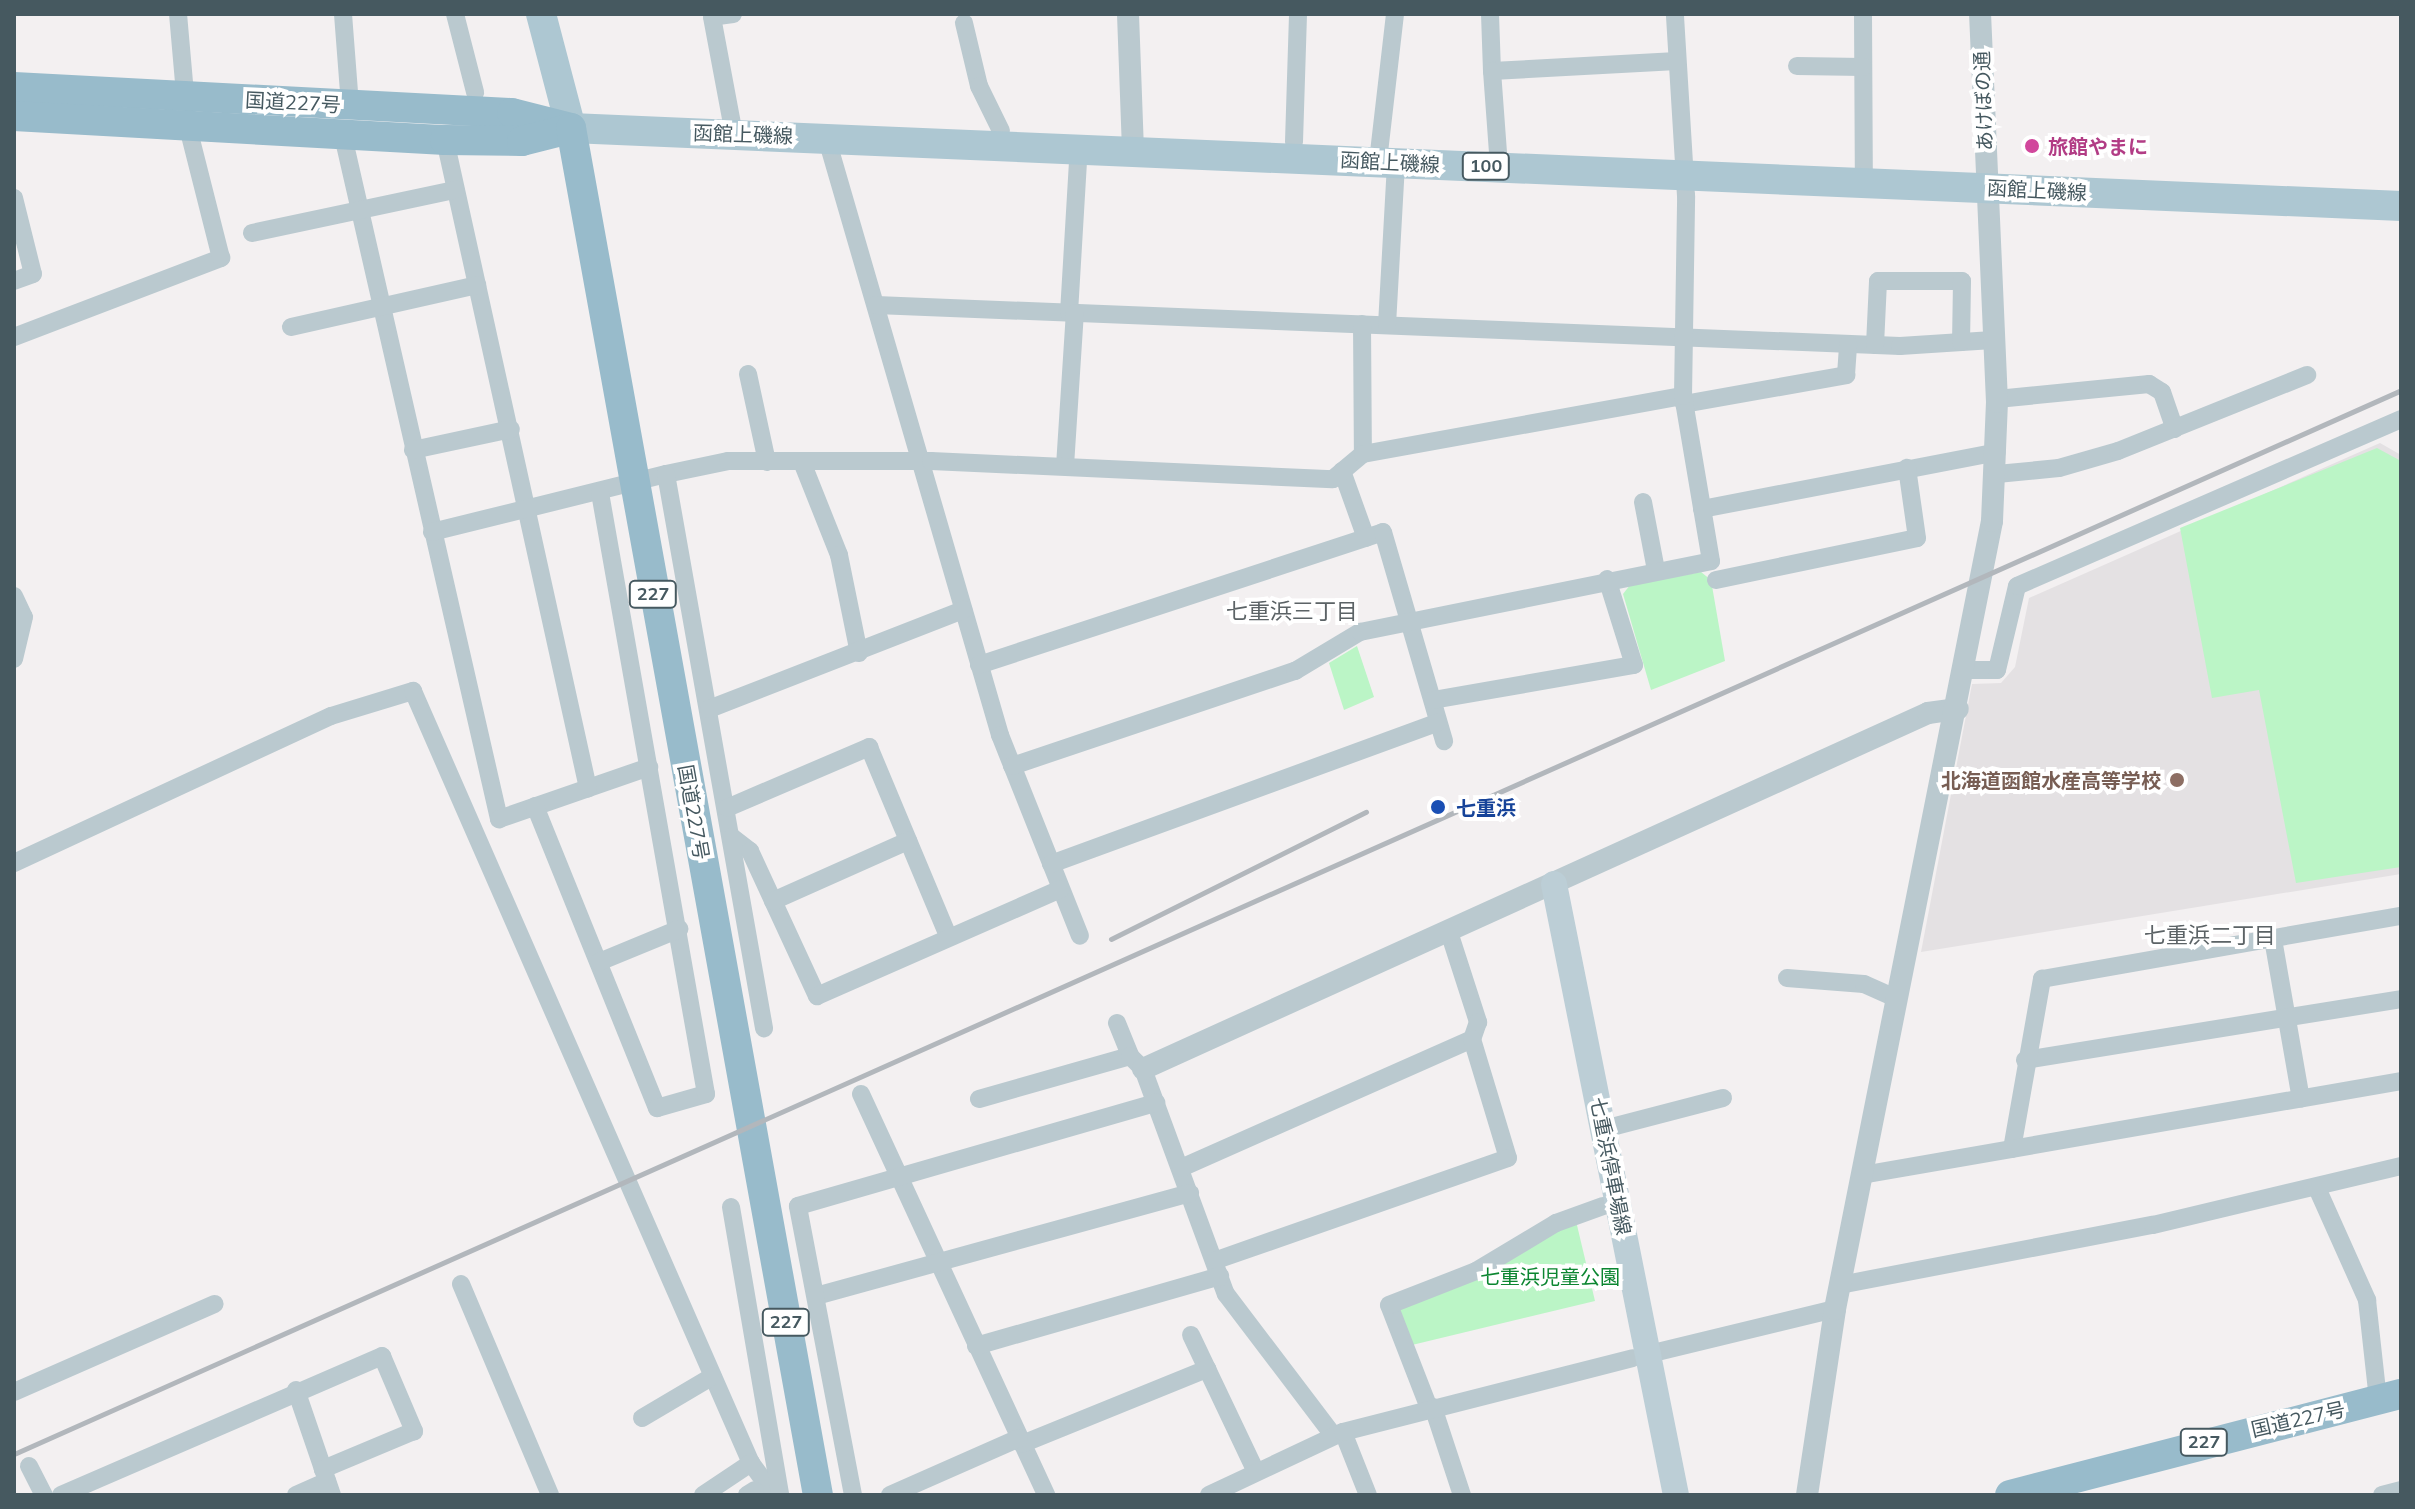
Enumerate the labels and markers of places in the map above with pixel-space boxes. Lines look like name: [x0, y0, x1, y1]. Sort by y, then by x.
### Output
place label: 旅館やまに: [2048, 134, 2148, 158]
marker: 旅館やまに: [2023, 137, 2041, 155]
place label: 北海道函館水産高等学校: [1941, 768, 2161, 792]
marker: 北海道函館水産高等学校: [2168, 771, 2186, 789]
place label: 七重浜: [1456, 795, 1516, 819]
marker: 七重浜: [1427, 796, 1449, 818]

